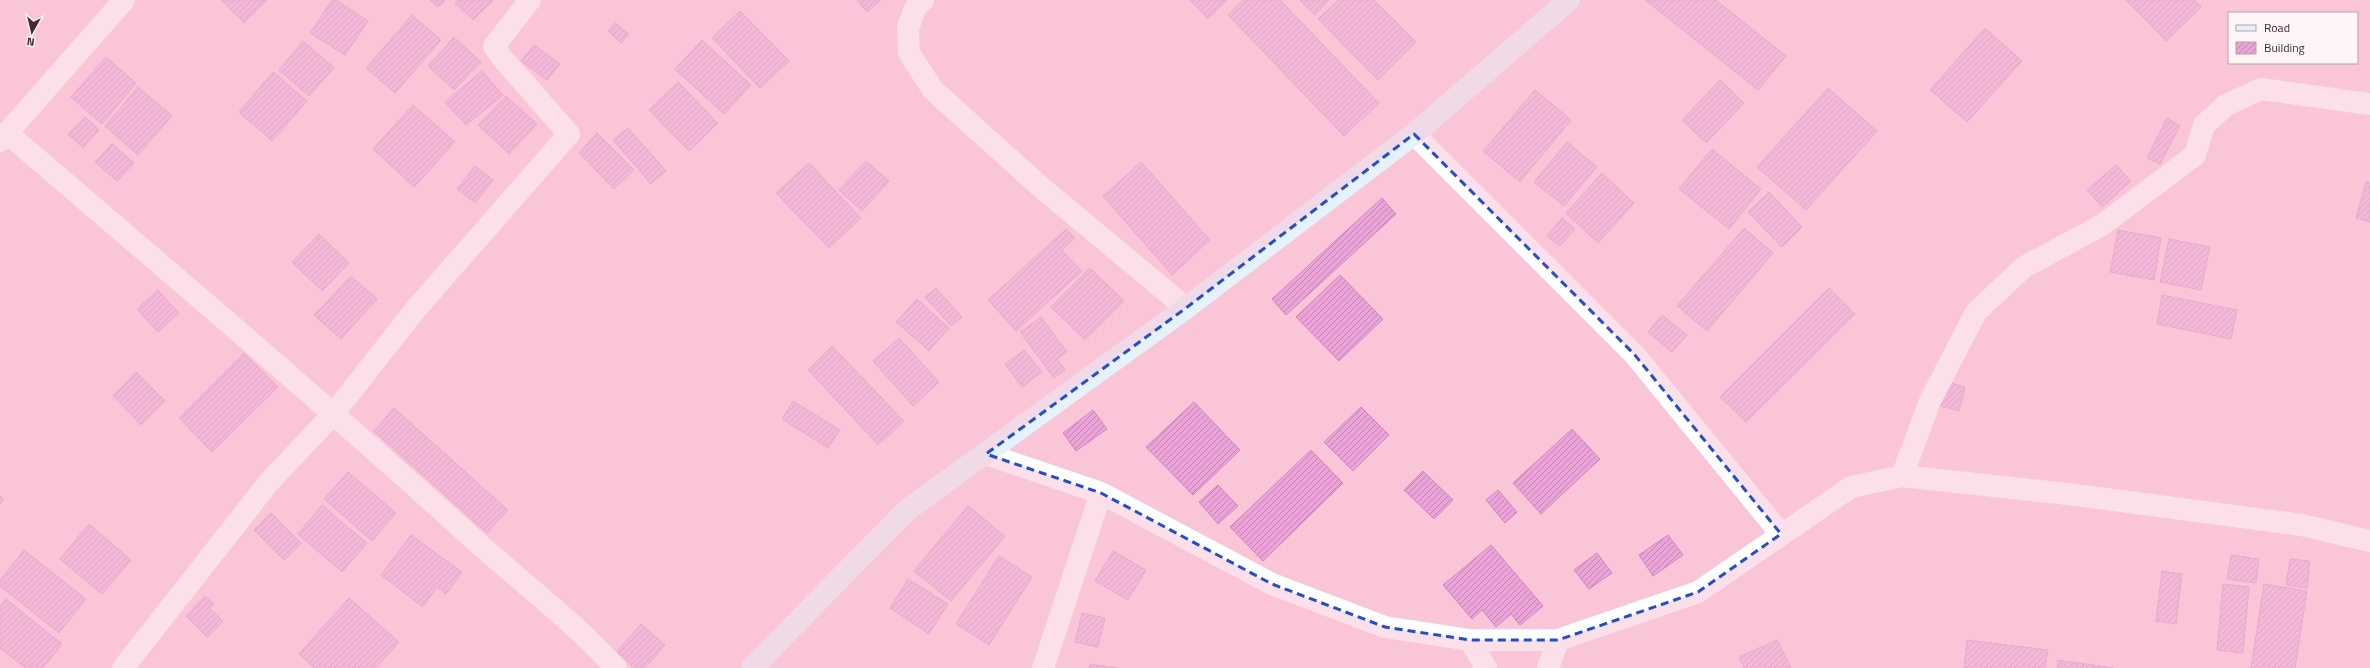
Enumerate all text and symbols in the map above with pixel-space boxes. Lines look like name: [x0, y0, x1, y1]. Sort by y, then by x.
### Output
north arrow: [12, 12, 52, 52]
legend: [2228, 12, 2358, 64]
text: Road: [2264, 18, 2290, 37]
text: N: [26, 33, 35, 50]
text: Building: [2264, 38, 2305, 57]

